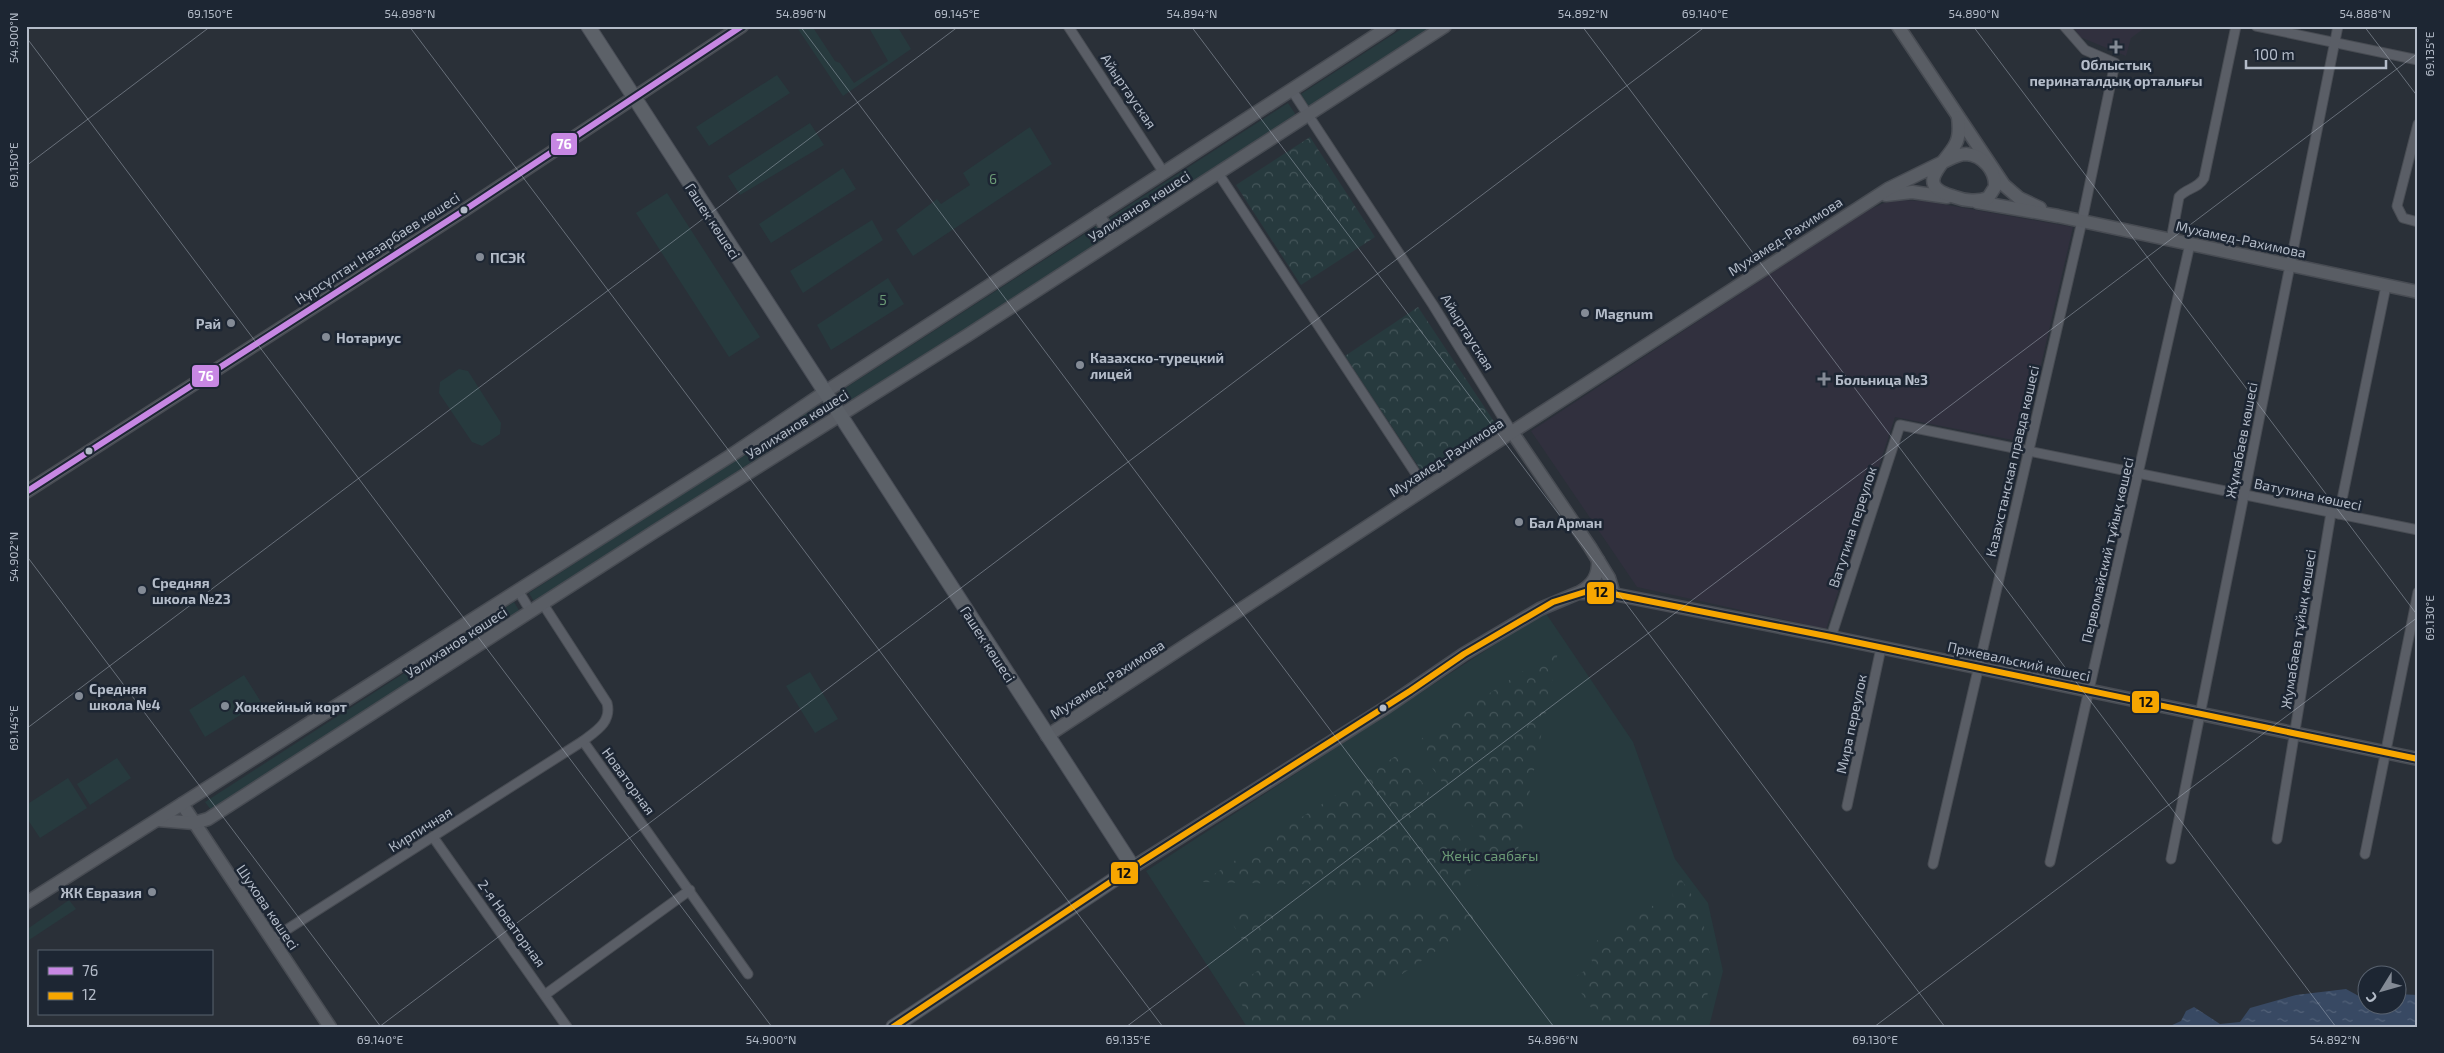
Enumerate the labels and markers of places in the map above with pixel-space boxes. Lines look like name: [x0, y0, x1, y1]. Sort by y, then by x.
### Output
marker: Облыстық перинаталдық орталығы: [2109, 40, 2123, 54]
place label: Облыстық перинаталдық орталығы: [2029, 56, 2203, 89]
unlabelled marker: [459, 205, 469, 215]
place label: ПСЭК: [490, 249, 525, 266]
marker: ПСЭК: [474, 251, 486, 263]
place label: Magnum: [1595, 305, 1653, 322]
marker: Magnum: [1579, 307, 1591, 319]
place label: Рай: [196, 315, 221, 332]
marker: Рай: [225, 317, 237, 329]
place label: Нотариус: [336, 329, 401, 346]
marker: Нотариус: [320, 331, 332, 343]
place label: Казахско-турецкий лицей: [1090, 349, 1224, 382]
marker: Казахско-турецкий лицей: [1074, 359, 1086, 371]
place label: Больница №3: [1835, 371, 1928, 388]
marker: Больница №3: [1817, 372, 1831, 386]
unlabelled marker: [84, 446, 94, 456]
place label: Бал Арман: [1529, 514, 1602, 531]
marker: Бал Арман: [1513, 516, 1525, 528]
place label: Средняя школа №23: [152, 574, 231, 607]
marker: Средняя школа №23: [136, 584, 148, 596]
place label: Средняя школа №4: [89, 680, 161, 713]
marker: Средняя школа №4: [73, 690, 85, 702]
place label: Хоккейный корт: [235, 698, 347, 715]
marker: Хоккейный корт: [219, 700, 231, 712]
unlabelled marker: [1378, 703, 1388, 713]
place label: ЖК Евразия: [61, 884, 142, 901]
marker: ЖК Евразия: [146, 886, 158, 898]

